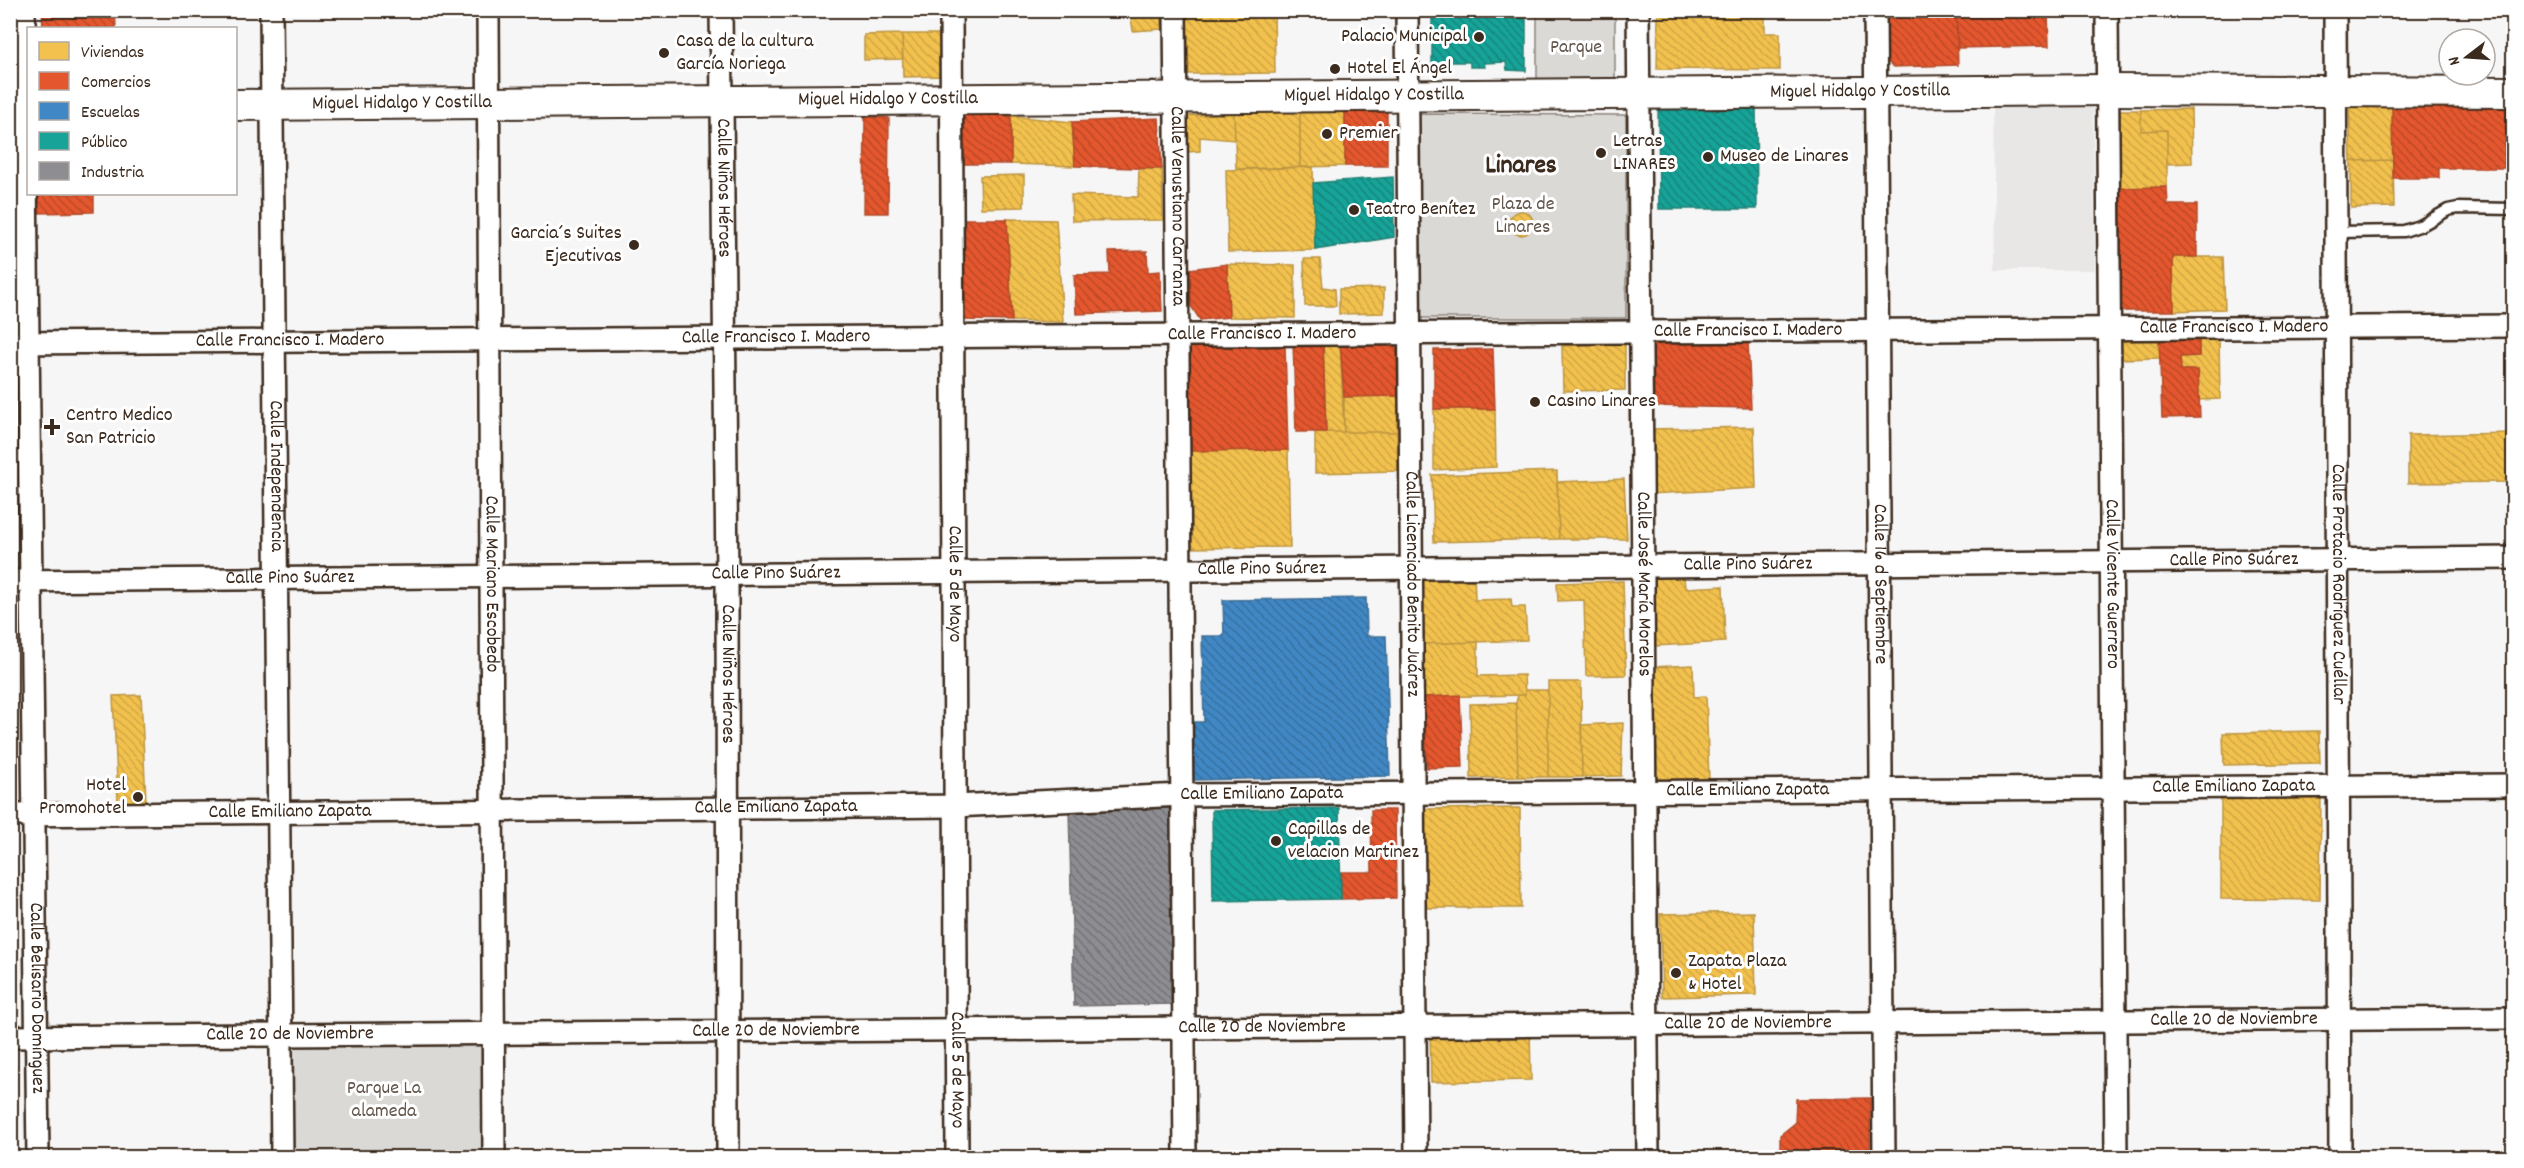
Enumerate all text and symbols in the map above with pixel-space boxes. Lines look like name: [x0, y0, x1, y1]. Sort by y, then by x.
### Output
place label: Palacio Municipal: [1341, 23, 1467, 51]
legend: [27, 27, 237, 195]
north arrow: [2437, 27, 2497, 87]
place label: Casa de la cultura García Noriega: [676, 28, 814, 79]
marker: Palacio Municipal: [1472, 30, 1486, 44]
park label: Parque: [1550, 34, 1602, 62]
text: Viviendas: [81, 41, 144, 66]
marker: Casa de la cultura García Noriega: [657, 46, 671, 60]
text: N: [2443, 53, 2467, 68]
place label: Hotel El Ángel: [1347, 55, 1452, 83]
marker: Hotel El Ángel: [1328, 62, 1342, 76]
text: Comercios: [81, 71, 151, 96]
street label: Miguel Hidalgo Y Costilla: [1770, 77, 1951, 107]
street label: Miguel Hidalgo Y Costilla: [1284, 81, 1465, 111]
street label: Miguel Hidalgo Y Costilla: [798, 85, 979, 114]
street label: Miguel Hidalgo Y Costilla: [312, 89, 493, 118]
text: Escuelas: [81, 101, 140, 126]
street label: Calle Venustiano Carranza: [1162, 106, 1192, 307]
street label: Calle Niños Héroes: [708, 118, 738, 258]
place label: Premier: [1339, 120, 1399, 148]
marker: Premier: [1320, 127, 1334, 141]
place label: Letras LINARES: [1613, 128, 1676, 179]
text: Público: [81, 131, 128, 156]
place label: Museo de Linares: [1720, 143, 1849, 171]
marker: Letras LINARES: [1594, 146, 1608, 160]
district label: Linares: [1485, 148, 1557, 185]
marker: Museo de Linares: [1701, 150, 1715, 164]
text: Industria: [81, 161, 144, 186]
park label: Plaza de Linares: [1492, 191, 1555, 242]
place label: Teatro Benítez: [1366, 196, 1476, 224]
marker: Teatro Benítez: [1347, 203, 1361, 217]
place label: Garcia´s Suites Ejecutivas: [510, 220, 622, 271]
marker: Garcia´s Suites Ejecutivas: [627, 238, 641, 252]
street label: Calle Francisco I. Madero: [2140, 313, 2328, 343]
street label: Calle Francisco I. Madero: [1654, 317, 1842, 346]
street label: Calle Francisco I. Madero: [1168, 320, 1356, 349]
street label: Calle Francisco I. Madero: [682, 323, 871, 352]
street label: Calle Francisco I. Madero: [196, 326, 385, 356]
place label: Casino Linares: [1547, 388, 1656, 416]
marker: Casino Linares: [1528, 395, 1542, 409]
street label: Calle Independencia: [261, 400, 290, 553]
place label: Centro Medico San Patricio: [66, 402, 173, 453]
marker: Centro Medico San Patricio: [43, 418, 61, 436]
street label: Calle Protacio Rodríguez Cuéllar: [2323, 464, 2352, 705]
street label: Calle Licenciado Benito Juárez: [1397, 471, 1426, 697]
street label: Calle José María Morelos: [1628, 491, 1658, 677]
street label: Calle Mariano Escobedo: [477, 496, 505, 673]
street label: Calle Vicente Guerrero: [2097, 499, 2126, 669]
street label: Calle 16 d Septiembre: [1865, 504, 1894, 664]
street label: Calle 5 de Mayo: [940, 525, 968, 643]
street label: Calle Pino Suárez: [2169, 546, 2299, 575]
street label: Calle Pino Suárez: [1683, 550, 1813, 580]
street label: Calle Pino Suárez: [1197, 555, 1327, 584]
street label: Calle Pino Suárez: [711, 559, 841, 589]
street label: Calle Pino Suárez: [225, 564, 355, 593]
street label: Calle Niños Héroes: [713, 604, 741, 744]
place label: Hotel Promohotel: [39, 772, 126, 823]
street label: Calle Emiliano Zapata: [2152, 772, 2316, 802]
street label: Calle Emiliano Zapata: [1666, 776, 1830, 805]
street label: Calle Emiliano Zapata: [1180, 780, 1344, 809]
marker: Hotel Promohotel: [131, 790, 145, 804]
street label: Calle Emiliano Zapata: [694, 793, 858, 822]
street label: Calle Emiliano Zapata: [208, 798, 372, 827]
place label: Capillas de velacion Martinez: [1288, 816, 1419, 867]
marker: Capillas de velacion Martinez: [1269, 834, 1283, 848]
street label: Calle Belisario Domínguez: [21, 902, 51, 1094]
place label: Zapata Plaza & Hotel: [1688, 948, 1787, 999]
marker: Zapata Plaza & Hotel: [1669, 966, 1683, 980]
street label: Calle 20 de Noviembre: [2150, 1005, 2318, 1035]
street label: Calle 20 de Noviembre: [1664, 1009, 1832, 1038]
street label: Calle 5 de Mayo: [942, 1011, 971, 1129]
street label: Calle 20 de Noviembre: [1178, 1013, 1346, 1042]
street label: Calle 20 de Noviembre: [692, 1017, 860, 1046]
street label: Calle 20 de Noviembre: [206, 1020, 374, 1050]
park label: Parque La alameda: [347, 1075, 422, 1126]

